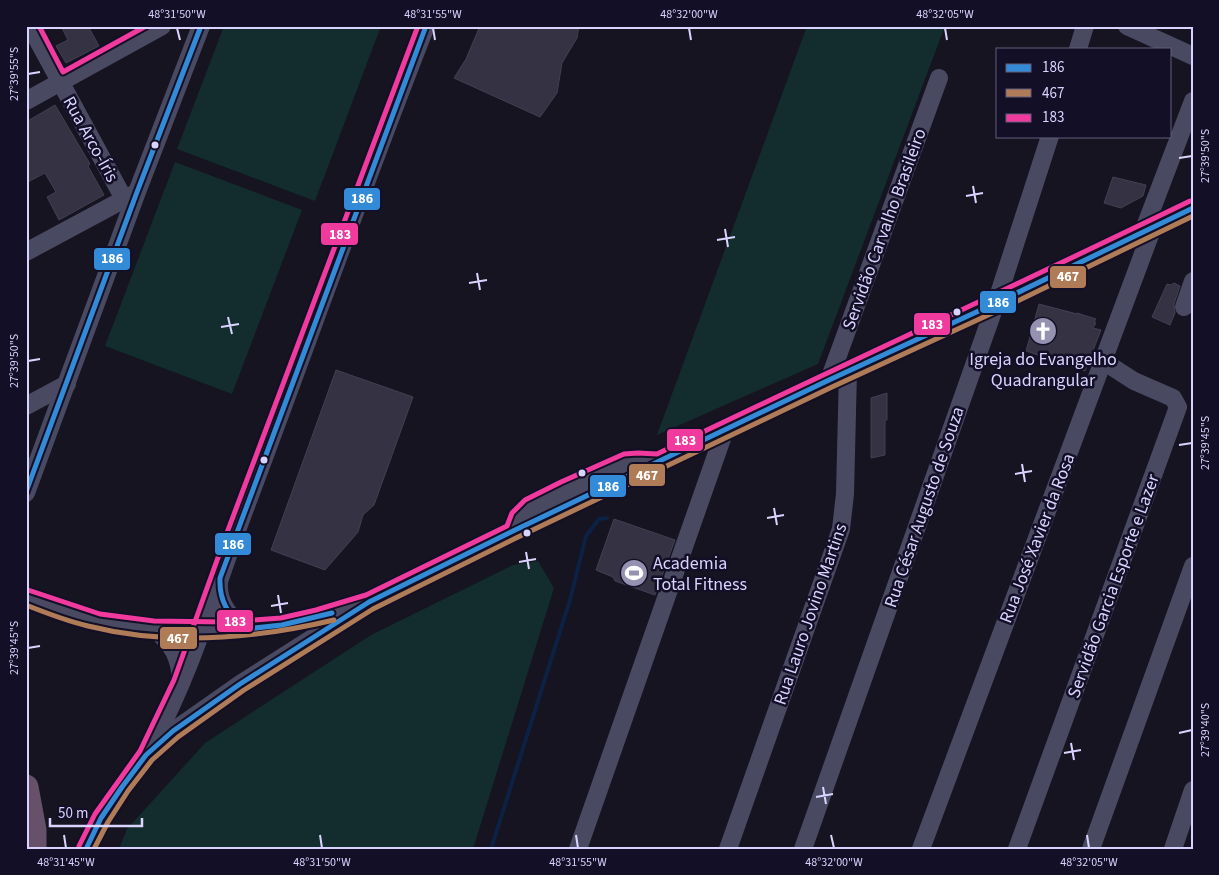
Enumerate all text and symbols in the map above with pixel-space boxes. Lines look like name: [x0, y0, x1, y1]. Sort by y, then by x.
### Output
text: 48°31'50"W: [148, 6, 206, 23]
text: 48°31'55"W: [404, 6, 462, 23]
text: 48°32'00"W: [660, 6, 718, 23]
text: 48°32'05"W: [916, 6, 974, 23]
text: 27°39'55"S: [6, 47, 23, 101]
legend: [996, 48, 1172, 138]
text: 186: [1042, 57, 1064, 78]
text: 467: [1042, 83, 1064, 104]
street label: Rua Arco-Íris: [57, 92, 124, 187]
text: 183: [1042, 107, 1064, 128]
street label: Servidão Carvalho Brasileiro: [836, 125, 933, 333]
text: 27°39'50"S: [1197, 129, 1214, 183]
unlabelled marker: [150, 140, 160, 150]
line badge: 186: [343, 187, 381, 211]
text: 186: [351, 189, 373, 209]
line badge: 183: [320, 222, 359, 246]
text: 183: [329, 225, 351, 245]
line badge: 186: [93, 247, 131, 271]
text: 186: [101, 249, 123, 269]
line badge: 467: [1049, 265, 1087, 289]
text: 467: [1057, 267, 1079, 287]
line badge: 186: [979, 290, 1017, 314]
text: 186: [987, 293, 1009, 313]
unlabelled marker: [952, 307, 962, 317]
line badge: 183: [913, 312, 951, 336]
text: 183: [921, 315, 943, 335]
church icon: Igreja do Evangelho Quadrangular: [1028, 316, 1058, 346]
text: 27°39'50"S: [6, 334, 23, 388]
place label: Igreja do Evangelho Quadrangular: [969, 347, 1117, 393]
street label: Rua César Augusto de Souza: [878, 403, 971, 611]
text: 27°39'45"S: [1197, 416, 1214, 470]
line badge: 183: [666, 428, 704, 452]
text: 183: [674, 431, 696, 451]
street label: Rua José Xavier da Rosa: [994, 450, 1081, 627]
unlabelled marker: [259, 455, 269, 465]
line badge: 467: [628, 463, 666, 487]
text: 467: [636, 466, 658, 486]
unlabelled marker: [577, 468, 587, 478]
street label: Servidão Garcia Esporte e Lazer: [1061, 470, 1166, 702]
line badge: 186: [589, 474, 627, 498]
text: 186: [597, 477, 619, 497]
street label: Rua Lauro Jovino Martins: [768, 520, 853, 708]
unlabelled marker: [522, 528, 532, 538]
line badge: 186: [214, 532, 252, 556]
text: 186: [222, 535, 244, 555]
place label: Academia Total Fitness: [653, 551, 747, 597]
sports icon: Academia Total Fitness: [619, 558, 649, 588]
line badge: 183: [216, 609, 254, 633]
text: 183: [224, 612, 246, 632]
text: 27°39'45"S: [6, 621, 23, 675]
line badge: 467: [159, 626, 198, 650]
text: 467: [167, 629, 189, 649]
text: 27°39'40"S: [1197, 703, 1214, 757]
scale bar: [50, 795, 142, 827]
text: 50 m: [58, 803, 88, 824]
text: 48°31'45"W: [37, 854, 95, 871]
text: 48°31'50"W: [293, 854, 351, 871]
text: 48°31'55"W: [549, 854, 607, 871]
text: 48°32'00"W: [805, 854, 863, 871]
text: 48°32'05"W: [1060, 854, 1118, 871]

